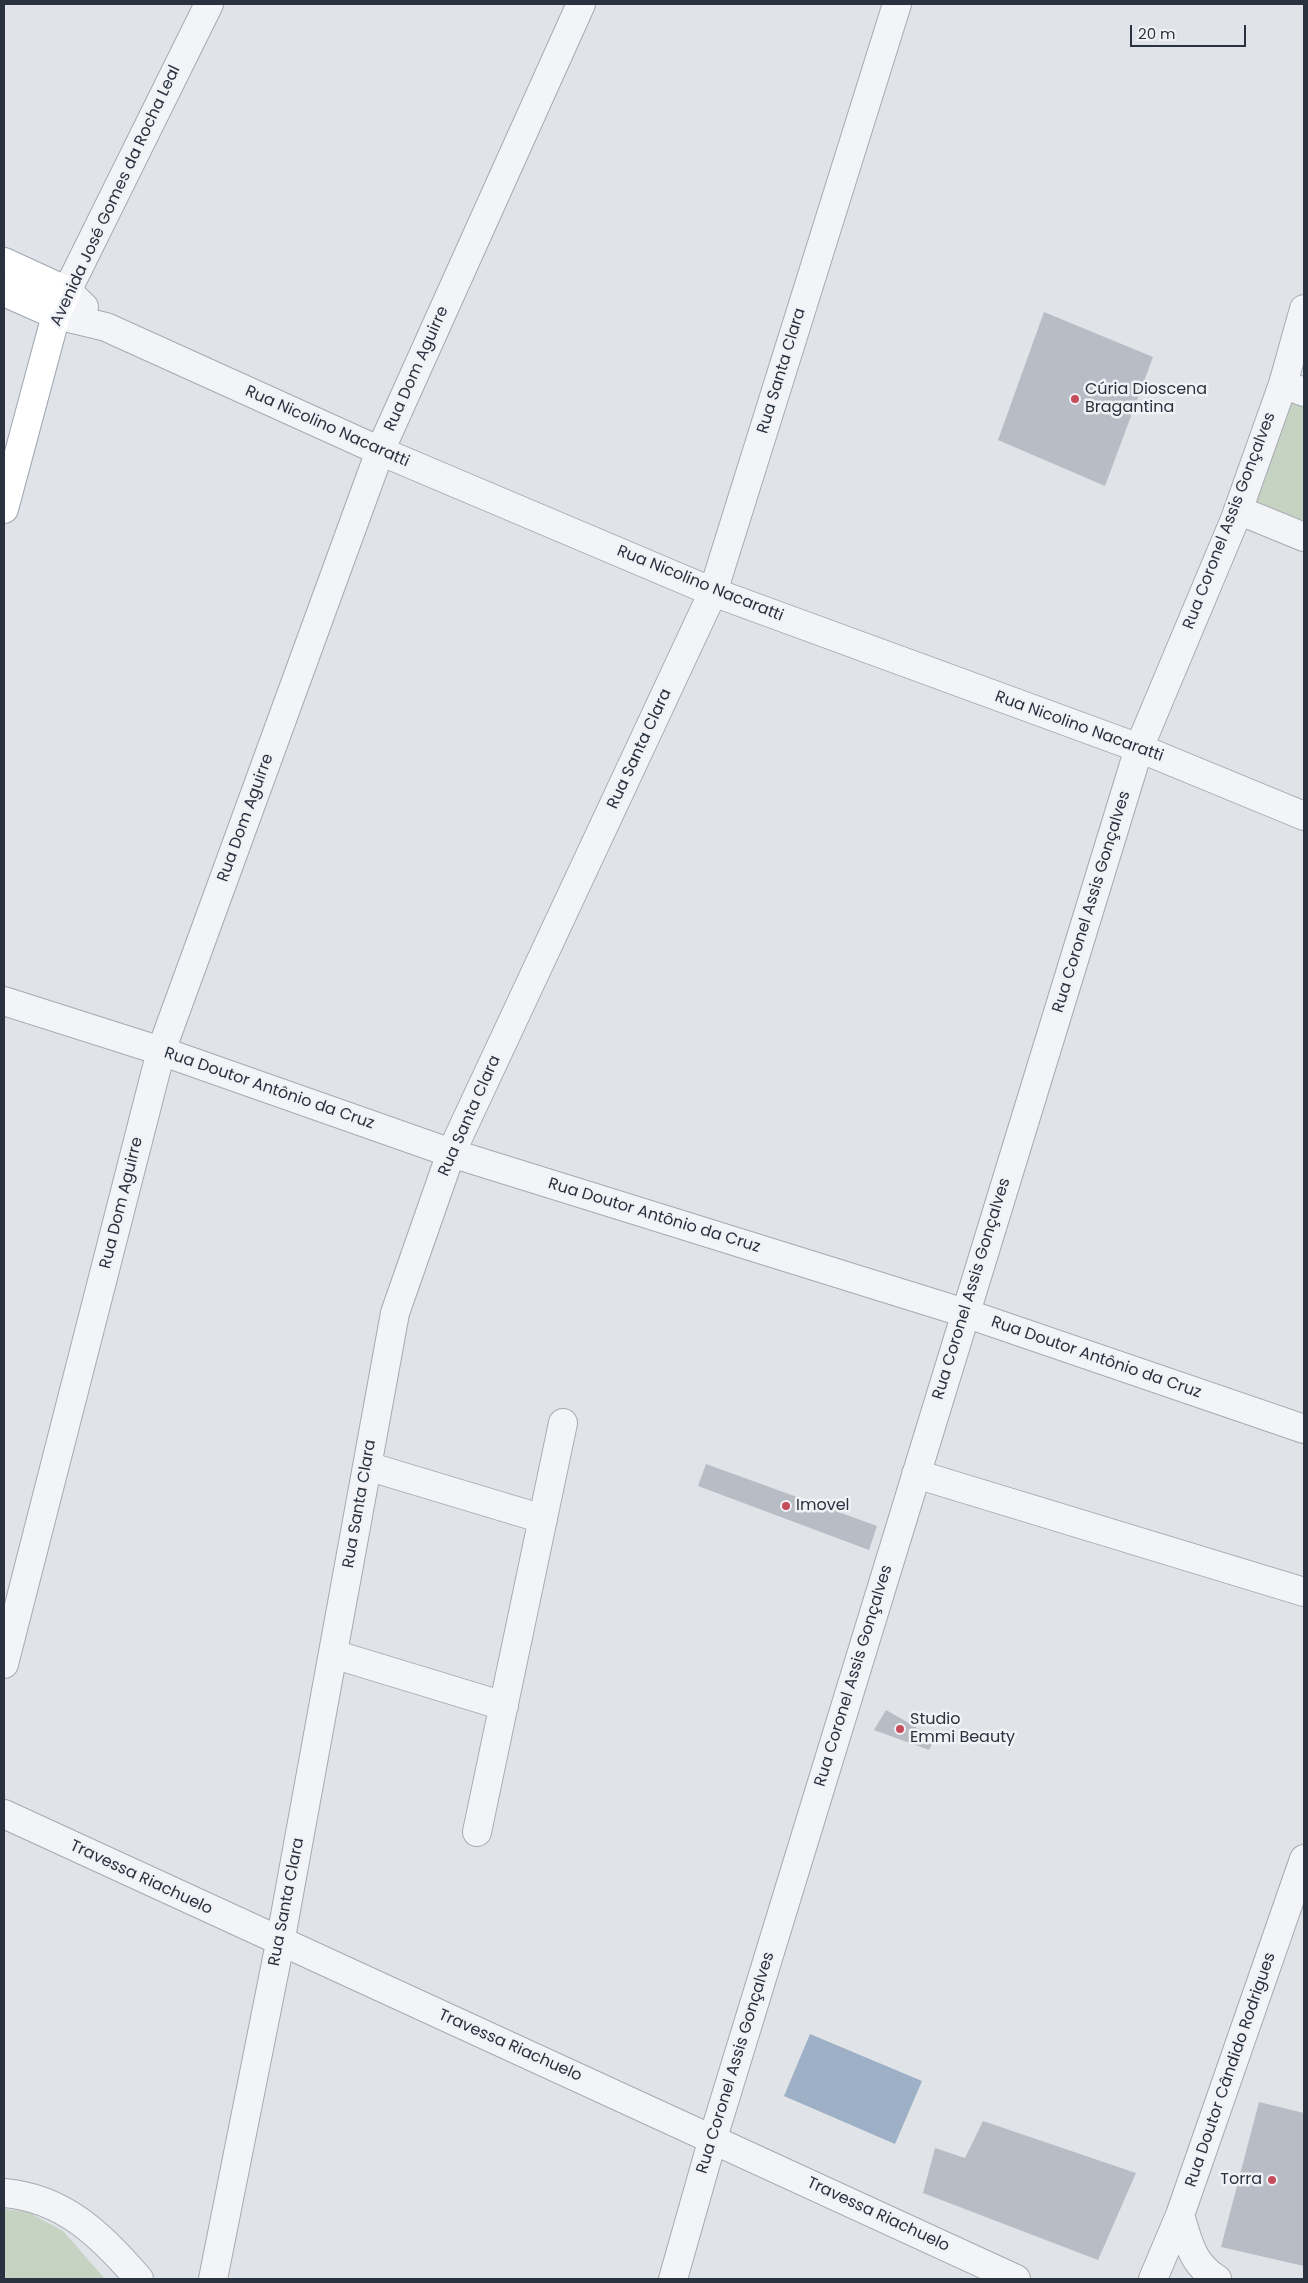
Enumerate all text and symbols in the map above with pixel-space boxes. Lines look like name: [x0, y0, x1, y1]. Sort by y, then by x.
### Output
scale bar: [1133, 15, 1249, 47]
text: 20 m: [1138, 23, 1176, 44]
street label: Avenida José Gomes da Rocha Leal: [47, 63, 185, 329]
street label: Rua Dom Aguirre: [381, 303, 453, 435]
street label: Rua Santa Clara: [754, 306, 810, 436]
place label: Cúria Dioscena Bragantina: [1085, 380, 1207, 418]
street label: Rua Nicolino Nacaratti: [242, 382, 412, 472]
marker: Cúria Dioscena Bragantina: [1069, 393, 1081, 405]
street label: Rua Coronel Assis Gonçalves: [1180, 410, 1280, 632]
street label: Rua Nicolino Nacaratti: [614, 542, 786, 626]
street label: Rua Santa Clara: [604, 686, 676, 812]
street label: Rua Nicolino Nacaratti: [992, 688, 1166, 766]
street label: Rua Dom Aguirre: [214, 751, 278, 885]
street label: Rua Coronel Assis Gonçalves: [1049, 789, 1135, 1015]
street label: Rua Doutor Antônio da Cruz: [162, 1044, 376, 1134]
street label: Rua Santa Clara: [435, 1053, 505, 1179]
street label: Rua Dom Aguirre: [96, 1135, 148, 1271]
street label: Rua Doutor Antônio da Cruz: [546, 1175, 762, 1257]
street label: Rua Coronel Assis Gonçalves: [929, 1176, 1015, 1402]
street label: Rua Doutor Antônio da Cruz: [989, 1313, 1203, 1403]
street label: Rua Santa Clara: [339, 1438, 381, 1570]
place label: Imovel: [796, 1496, 849, 1516]
marker: Imovel: [780, 1500, 792, 1512]
street label: Rua Coronel Assis Gonçalves: [811, 1563, 897, 1789]
place label: Studio Emmi Beauty: [910, 1710, 1015, 1748]
marker: Studio Emmi Beauty: [894, 1723, 906, 1735]
street label: Rua Santa Clara: [265, 1836, 309, 1968]
street label: Travessa Riachuelo: [67, 1837, 215, 1919]
street label: Rua Coronel Assis Gonçalves: [693, 1950, 779, 2176]
street label: Rua Doutor Cândido Rodrigues: [1182, 1950, 1280, 2190]
street label: Travessa Riachuelo: [435, 2006, 585, 2086]
place label: Torra: [1220, 2170, 1262, 2190]
street label: Travessa Riachuelo: [804, 2174, 952, 2256]
marker: Torra: [1266, 2174, 1278, 2186]

